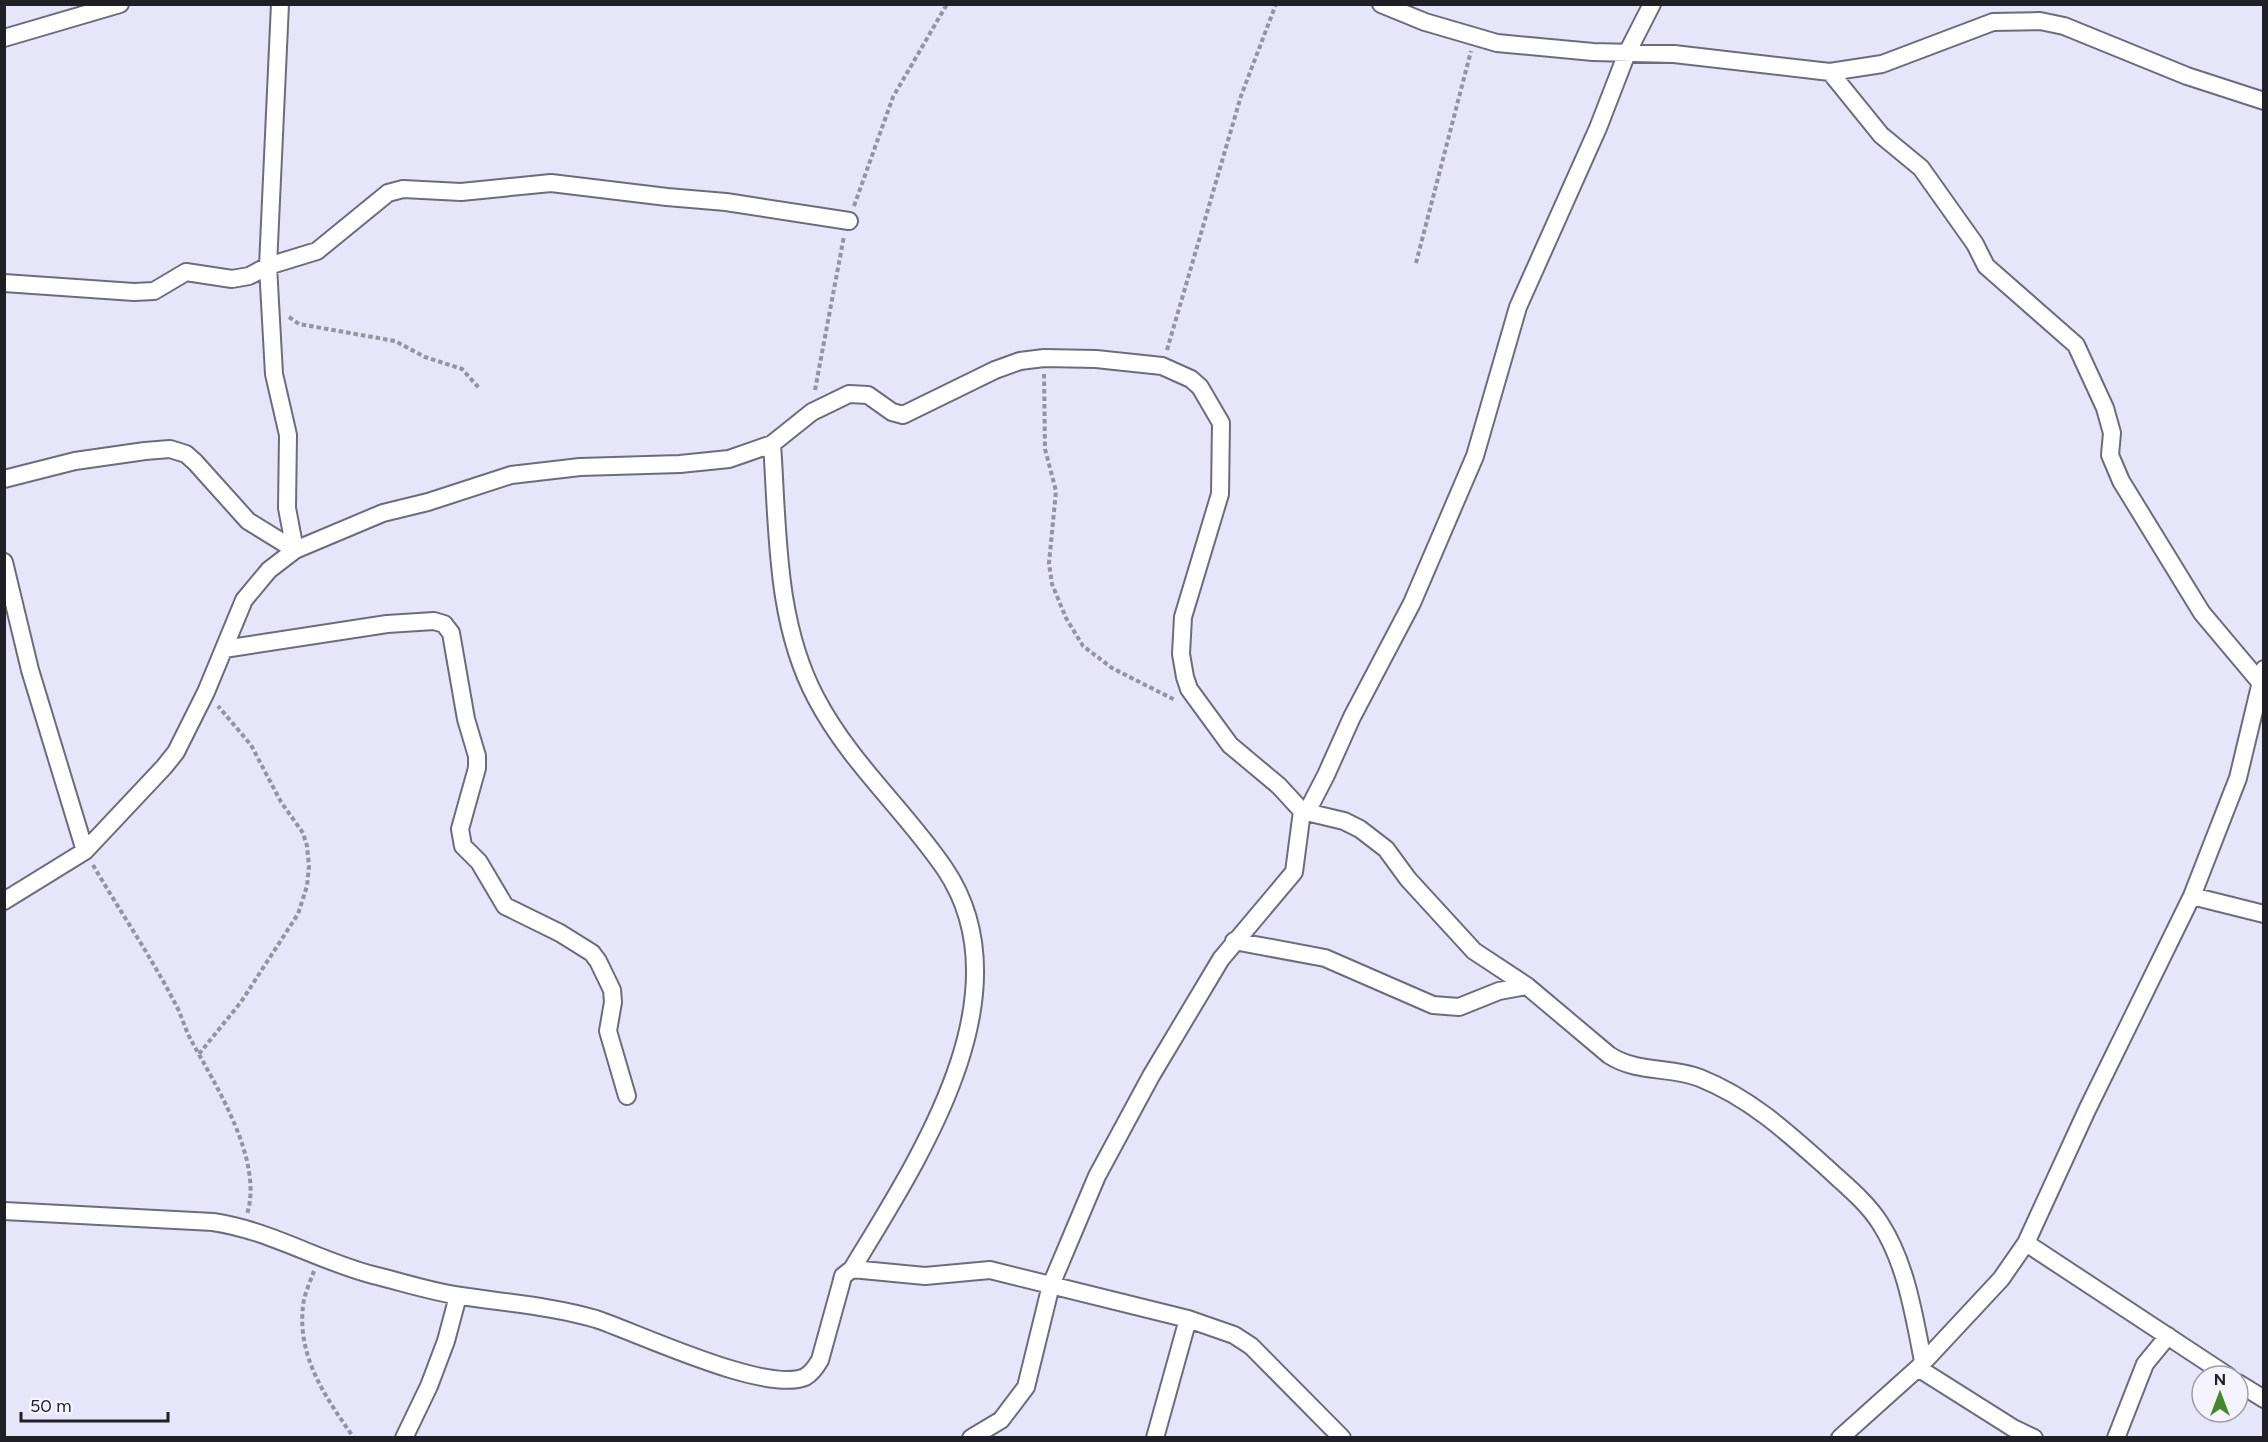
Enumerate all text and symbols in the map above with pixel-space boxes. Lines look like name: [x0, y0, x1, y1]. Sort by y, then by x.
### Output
north arrow: [2190, 1364, 2250, 1424]
text: N: [2214, 1370, 2226, 1389]
scale bar: [21, 1385, 168, 1423]
text: 50 m: [30, 1395, 72, 1417]

